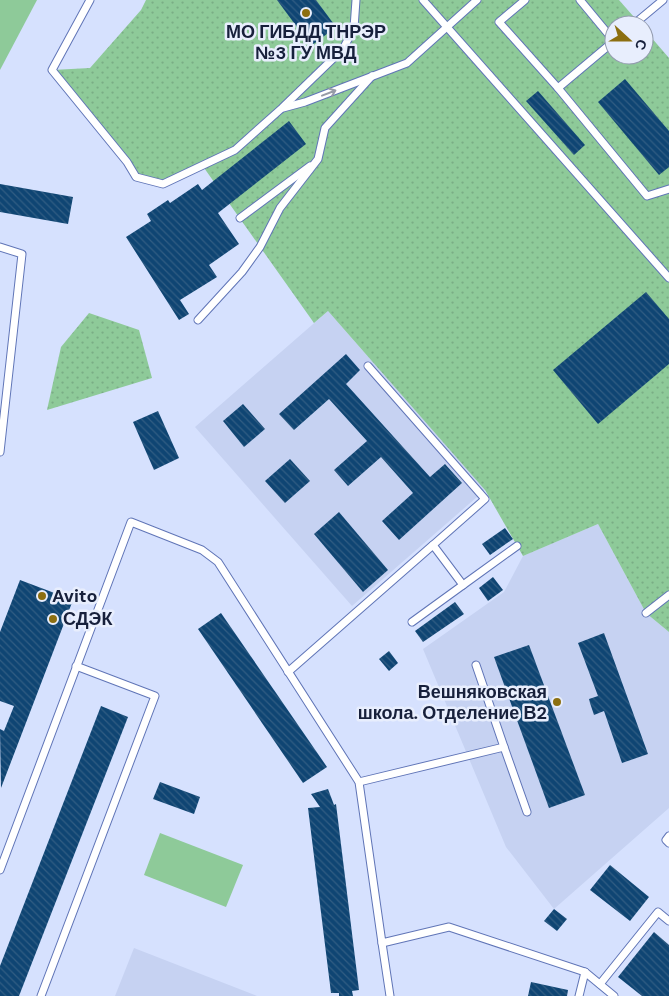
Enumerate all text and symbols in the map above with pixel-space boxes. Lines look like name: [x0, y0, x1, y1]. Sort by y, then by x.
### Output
marker: МО ГИБДД ТНРЭР №3 ГУ МВД: [300, 7, 312, 19]
north arrow: [604, 15, 654, 65]
place label: МО ГИБДД ТНРЭР №3 ГУ МВД: [226, 20, 386, 65]
text: С: [631, 37, 651, 53]
one-way arrow: [320, 88, 336, 97]
place label: Avito: [52, 584, 97, 608]
marker: Avito: [36, 590, 48, 602]
place label: СДЭК: [63, 607, 113, 631]
marker: СДЭК: [47, 613, 59, 625]
place label: Вешняковская школа. Отделение В2: [358, 680, 547, 725]
marker: Вешняковская школа. Отделение В2: [551, 696, 563, 708]

